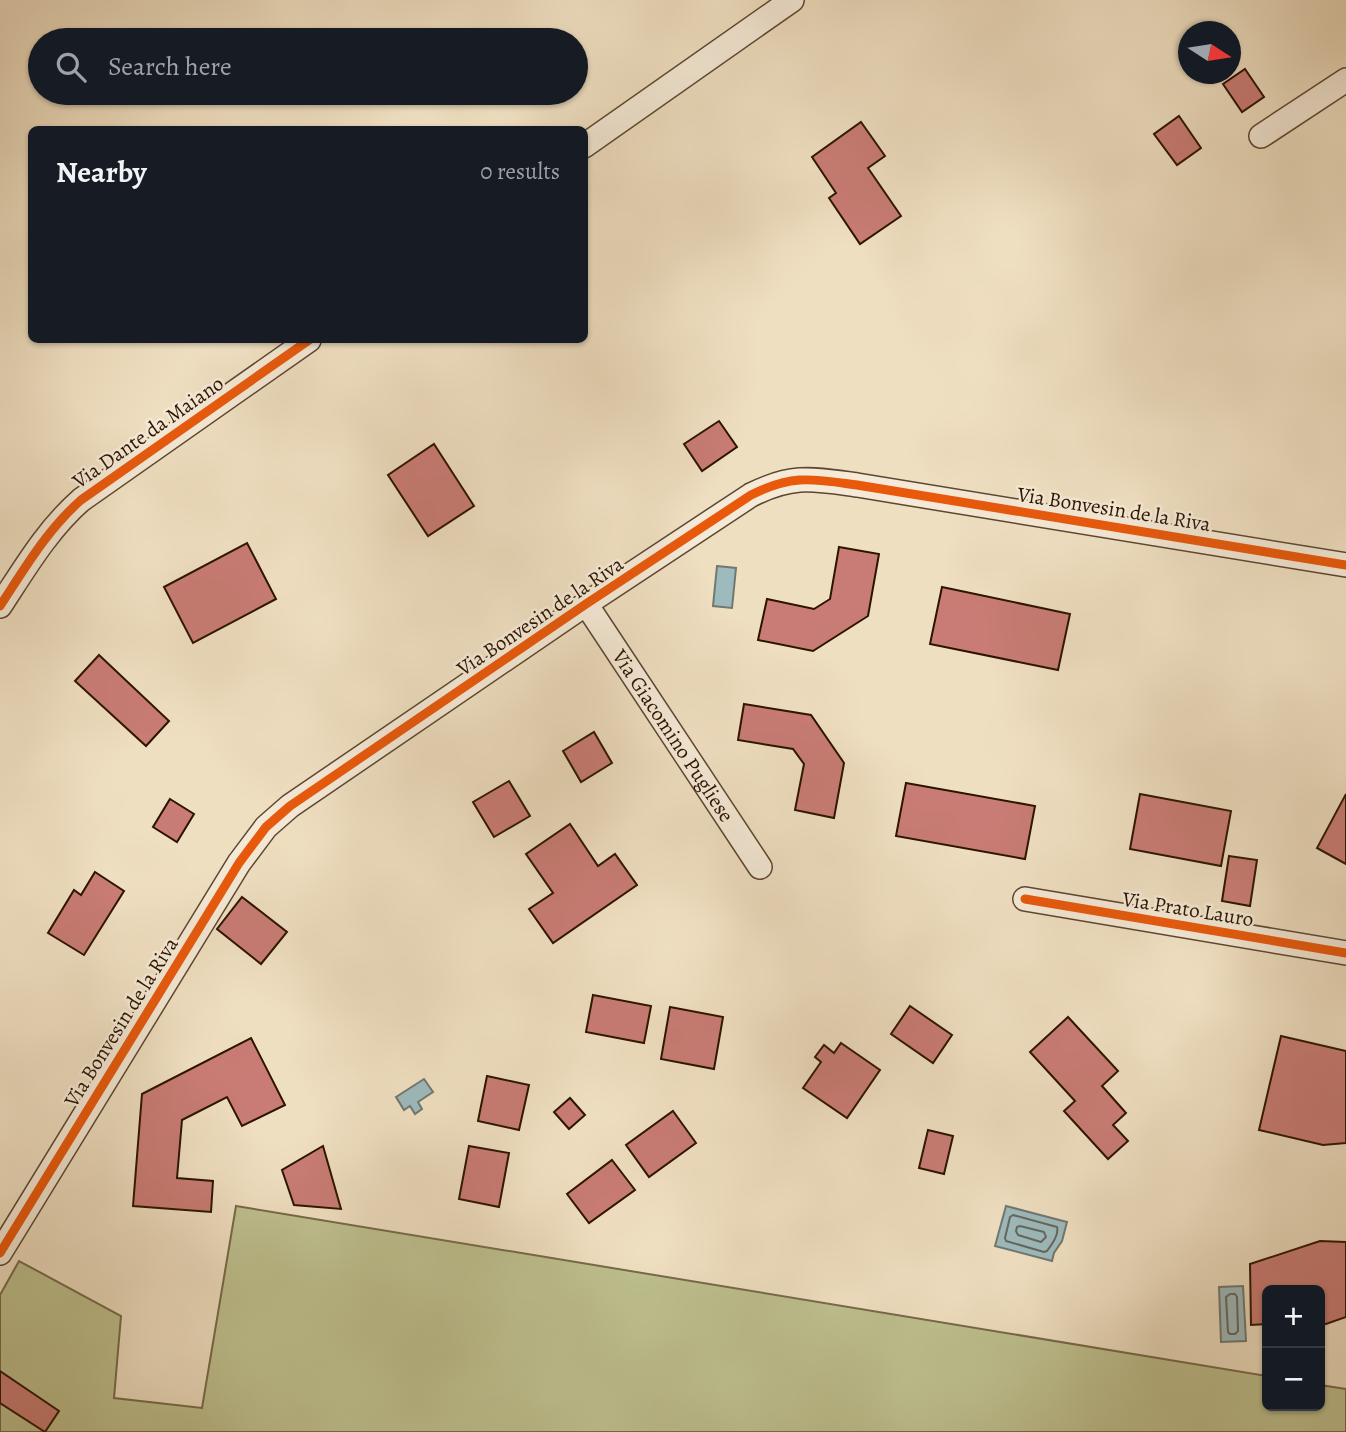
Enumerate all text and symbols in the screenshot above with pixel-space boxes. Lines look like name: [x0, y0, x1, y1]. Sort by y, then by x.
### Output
north arrow: [1178, 21, 1241, 84]
search box: [28, 28, 588, 105]
icon: search: [52, 48, 90, 86]
text: Search here: [108, 49, 232, 84]
text: Nearby: [56, 152, 147, 192]
text: 0 results: [480, 156, 560, 187]
street label: Via Dante da Maiano: [66, 369, 229, 495]
street label: Via Bonvesin de la Riva: [1014, 480, 1213, 538]
street label: Via Bonvesin de la Riva: [450, 550, 629, 683]
street label: Via Giacomino Pugliese: [605, 643, 741, 828]
street label: Via Prato Lauro: [1119, 885, 1256, 933]
street label: Via Bonvesin de la Riva: [57, 932, 185, 1113]
map controls: [1262, 1285, 1325, 1411]
button: +: [1262, 1285, 1325, 1348]
button: −: [1262, 1348, 1325, 1411]

